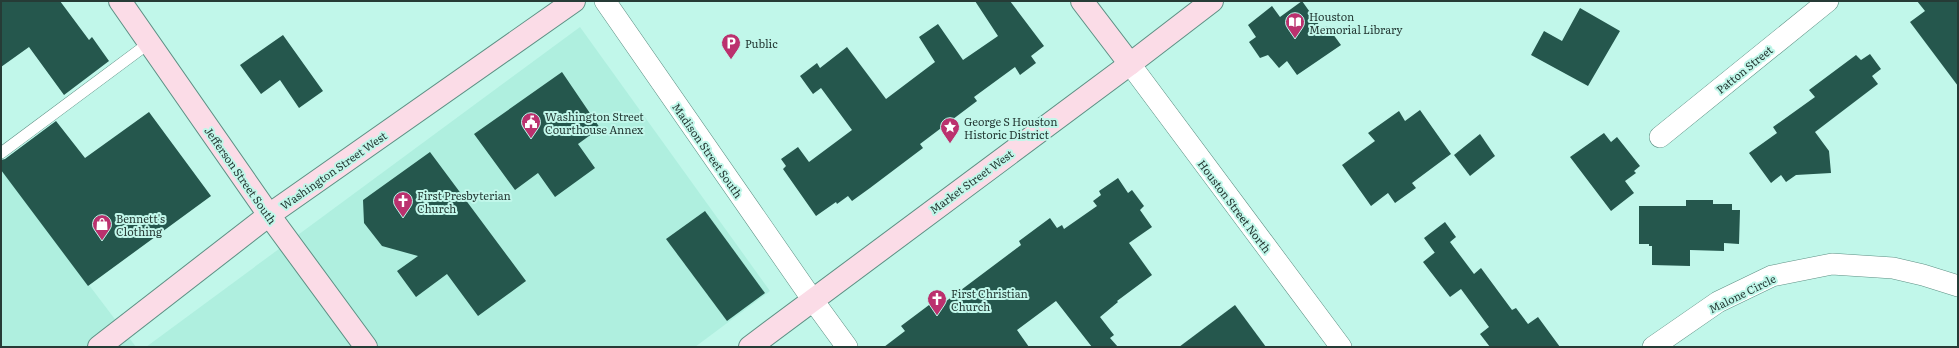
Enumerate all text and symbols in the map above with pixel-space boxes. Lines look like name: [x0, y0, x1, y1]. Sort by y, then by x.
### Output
place label: Houston Memorial Library: [1309, 8, 1403, 37]
library icon: Houston Memorial Library: [1284, 11, 1306, 39]
parking icon: Public: [720, 32, 742, 60]
place label: Public: [745, 35, 778, 51]
street label: Patton Street: [1712, 41, 1776, 97]
street label: Madison Street South: [669, 99, 747, 201]
place label: Washington Street Courthouse Annex: [545, 108, 644, 137]
public building icon: Washington Street Courthouse Annex: [520, 111, 542, 139]
place label: George S Houston Historic District: [964, 113, 1057, 142]
place icon: George S Houston Historic District: [939, 116, 961, 144]
street label: Jefferson Street South: [201, 123, 281, 227]
street label: Washington Street West: [276, 127, 390, 213]
street label: Market Street West: [926, 145, 1017, 217]
street label: Houston Street North: [1195, 156, 1275, 256]
place label: First Presbyterian Church: [417, 187, 511, 216]
church icon: First Presbyterian Church: [392, 190, 414, 218]
place label: Bennett's Clothing: [116, 210, 165, 239]
shop icon: Bennett's Clothing: [91, 213, 113, 241]
street label: Malone Circle: [1706, 270, 1779, 316]
place label: First Christian Church: [951, 285, 1028, 314]
church icon: First Christian Church: [926, 288, 948, 316]

